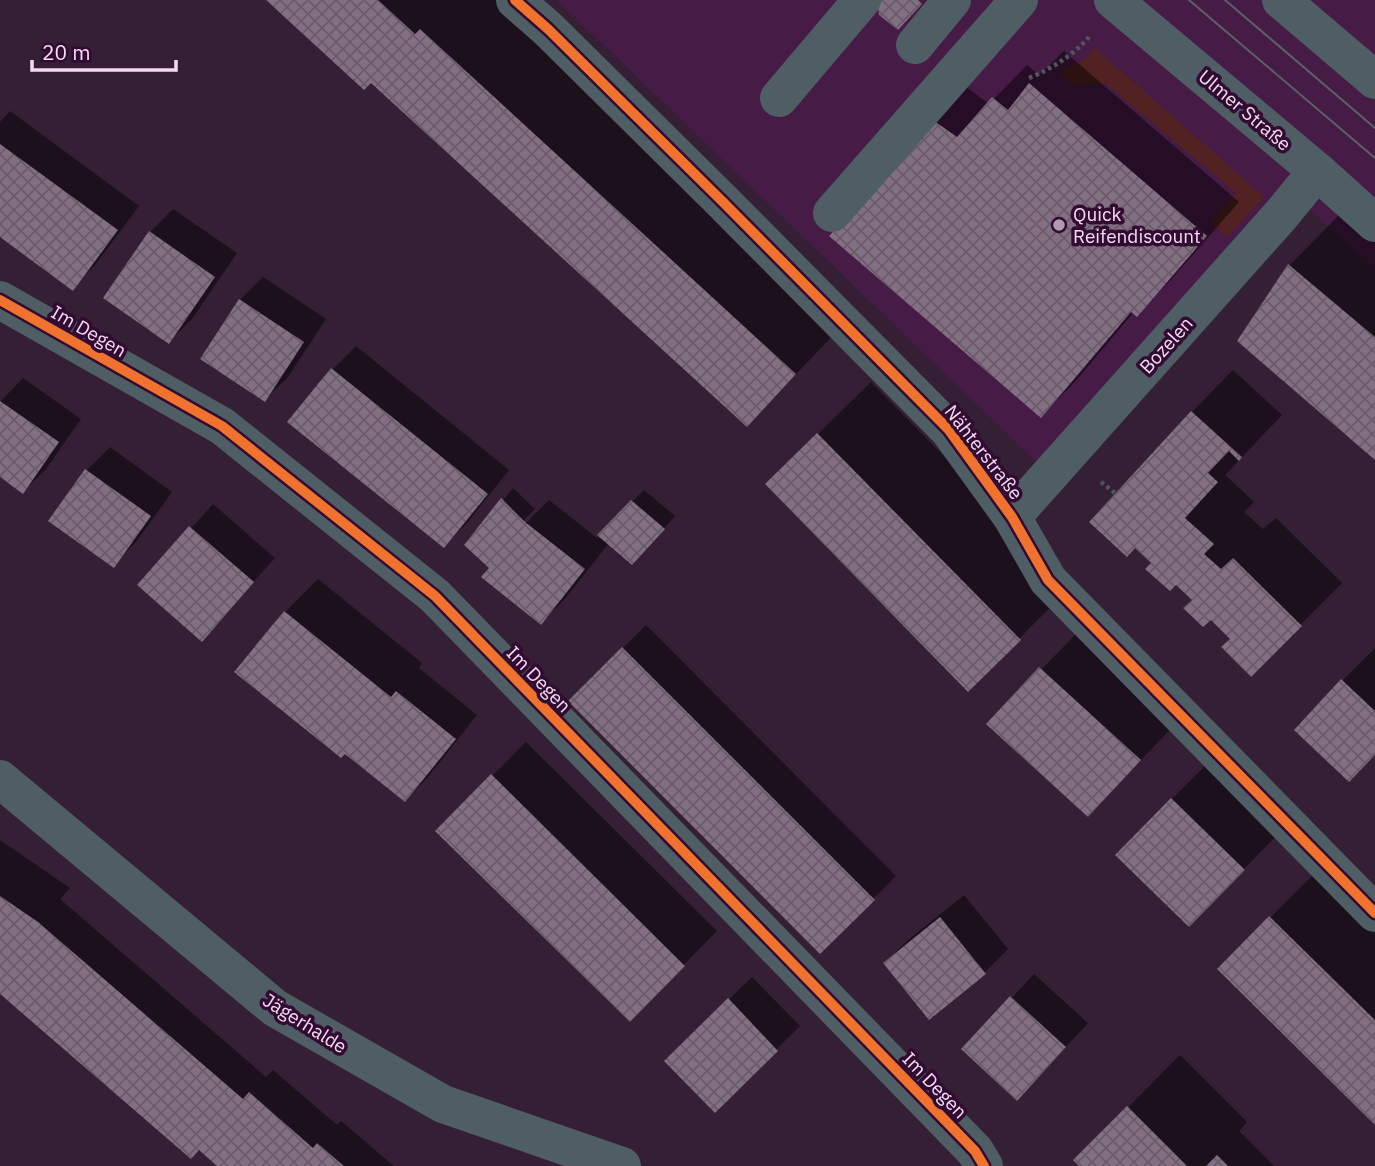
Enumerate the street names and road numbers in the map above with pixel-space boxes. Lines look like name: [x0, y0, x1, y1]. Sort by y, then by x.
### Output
street label: Ulmer Straße: [1194, 64, 1296, 156]
street label: Im Degen: [47, 300, 131, 362]
street label: Bozelen: [1134, 312, 1198, 378]
street label: Nähterstraße: [940, 400, 1028, 504]
street label: Im Degen: [502, 641, 576, 717]
street label: Jägerhalde: [258, 988, 352, 1058]
street label: Im Degen: [898, 1047, 972, 1123]

